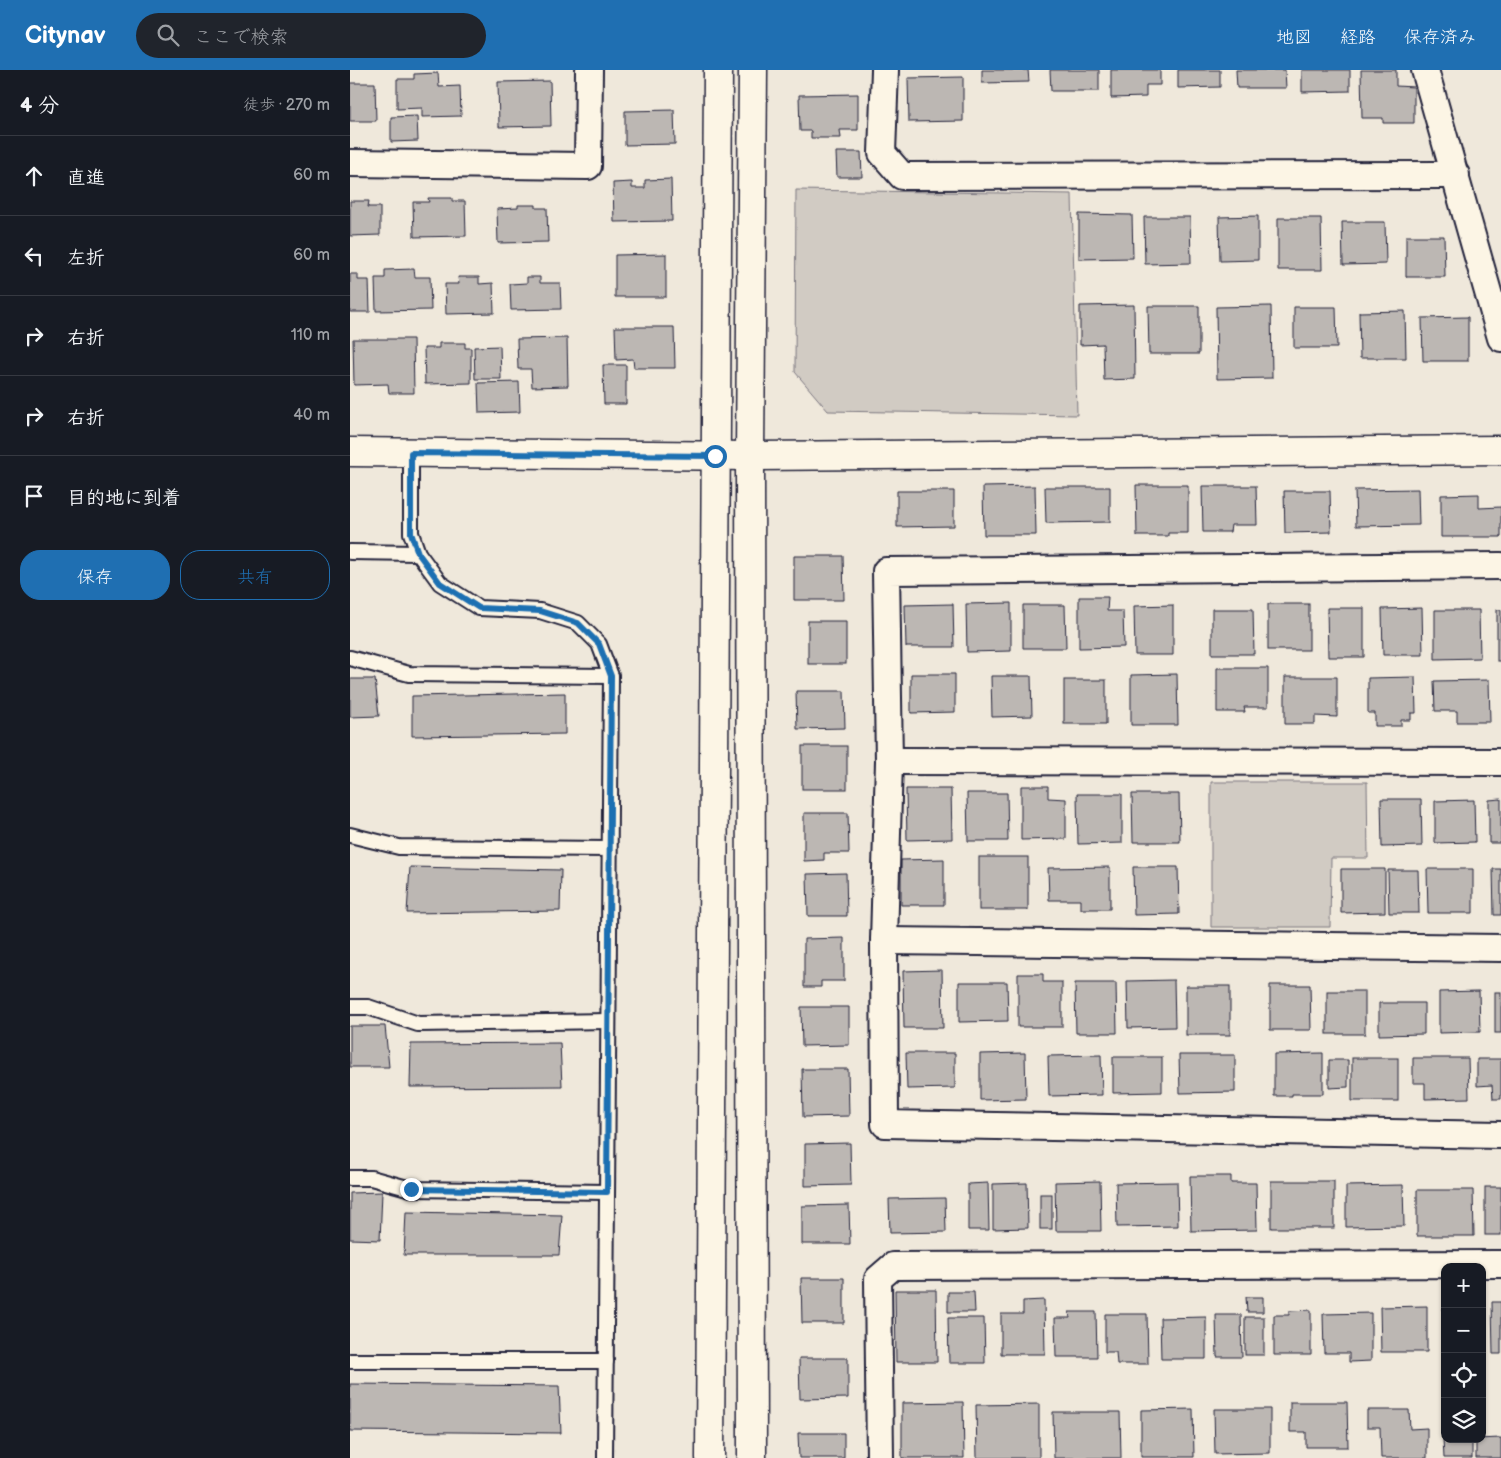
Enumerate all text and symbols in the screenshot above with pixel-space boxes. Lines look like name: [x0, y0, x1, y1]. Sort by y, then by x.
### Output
search box: [136, 13, 486, 58]
text: Citynav: [25, 21, 106, 50]
icon: search: [154, 21, 182, 49]
text: ここで検索: [194, 26, 289, 49]
text: 地図: [1276, 27, 1312, 48]
text: 経路: [1340, 27, 1376, 48]
text: 保存済み: [1404, 27, 1476, 48]
text: 4 分: [20, 93, 59, 118]
text: 徒歩 · 270 m: [243, 96, 330, 115]
icon: ahead: [20, 162, 48, 190]
text: 60 m: [293, 166, 330, 185]
text: 直進: [67, 167, 105, 190]
icon: left: [20, 242, 48, 270]
text: 60 m: [293, 246, 330, 265]
text: 左折: [67, 247, 105, 270]
icon: right: [20, 322, 48, 350]
text: 110 m: [291, 326, 330, 345]
text: 右折: [67, 327, 105, 350]
icon: right: [20, 402, 48, 430]
text: 40 m: [293, 406, 330, 425]
text: 右折: [67, 407, 105, 430]
route start: [704, 445, 727, 468]
icon: arrive: [20, 482, 48, 510]
text: 目的地に到着: [67, 487, 181, 510]
button: 保存: [20, 550, 170, 600]
button: 共有: [180, 550, 330, 600]
route end: [400, 1178, 423, 1201]
map controls: [1441, 1263, 1486, 1443]
button: +: [1441, 1263, 1486, 1308]
button: −: [1441, 1308, 1486, 1353]
button: locate: [1441, 1353, 1486, 1398]
button: layers: [1441, 1398, 1486, 1443]

